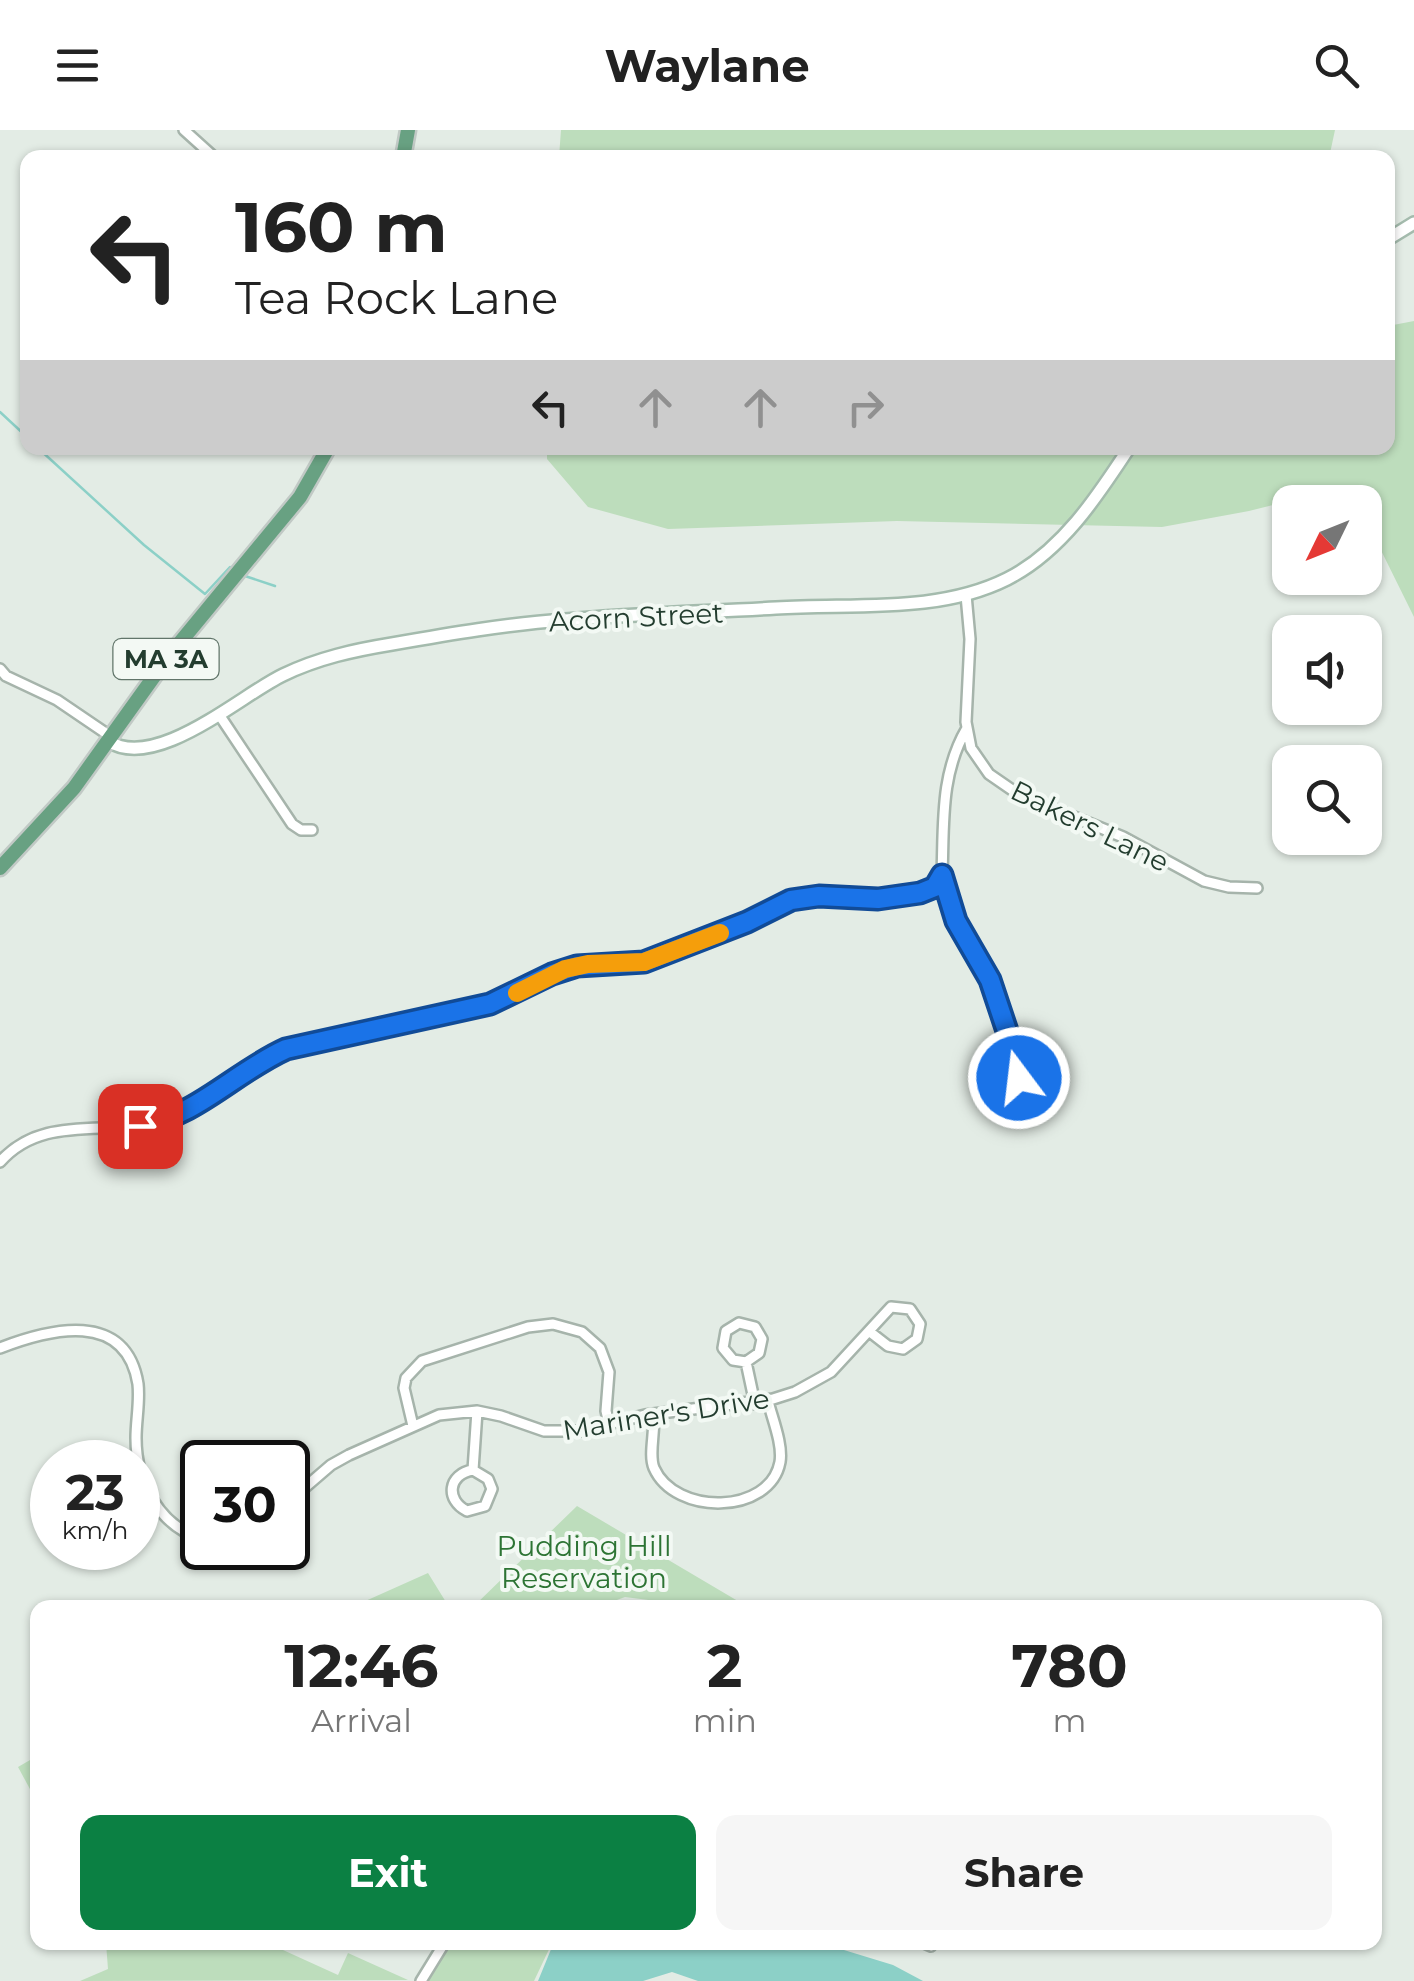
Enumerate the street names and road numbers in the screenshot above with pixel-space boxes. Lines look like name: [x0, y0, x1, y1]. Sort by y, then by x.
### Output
street label: Acorn Street: [548, 595, 724, 639]
road number: MA 3A: [114, 639, 218, 679]
street label: Bakers Lane: [1005, 773, 1175, 879]
street label: Mariner's Drive: [560, 1381, 772, 1447]

